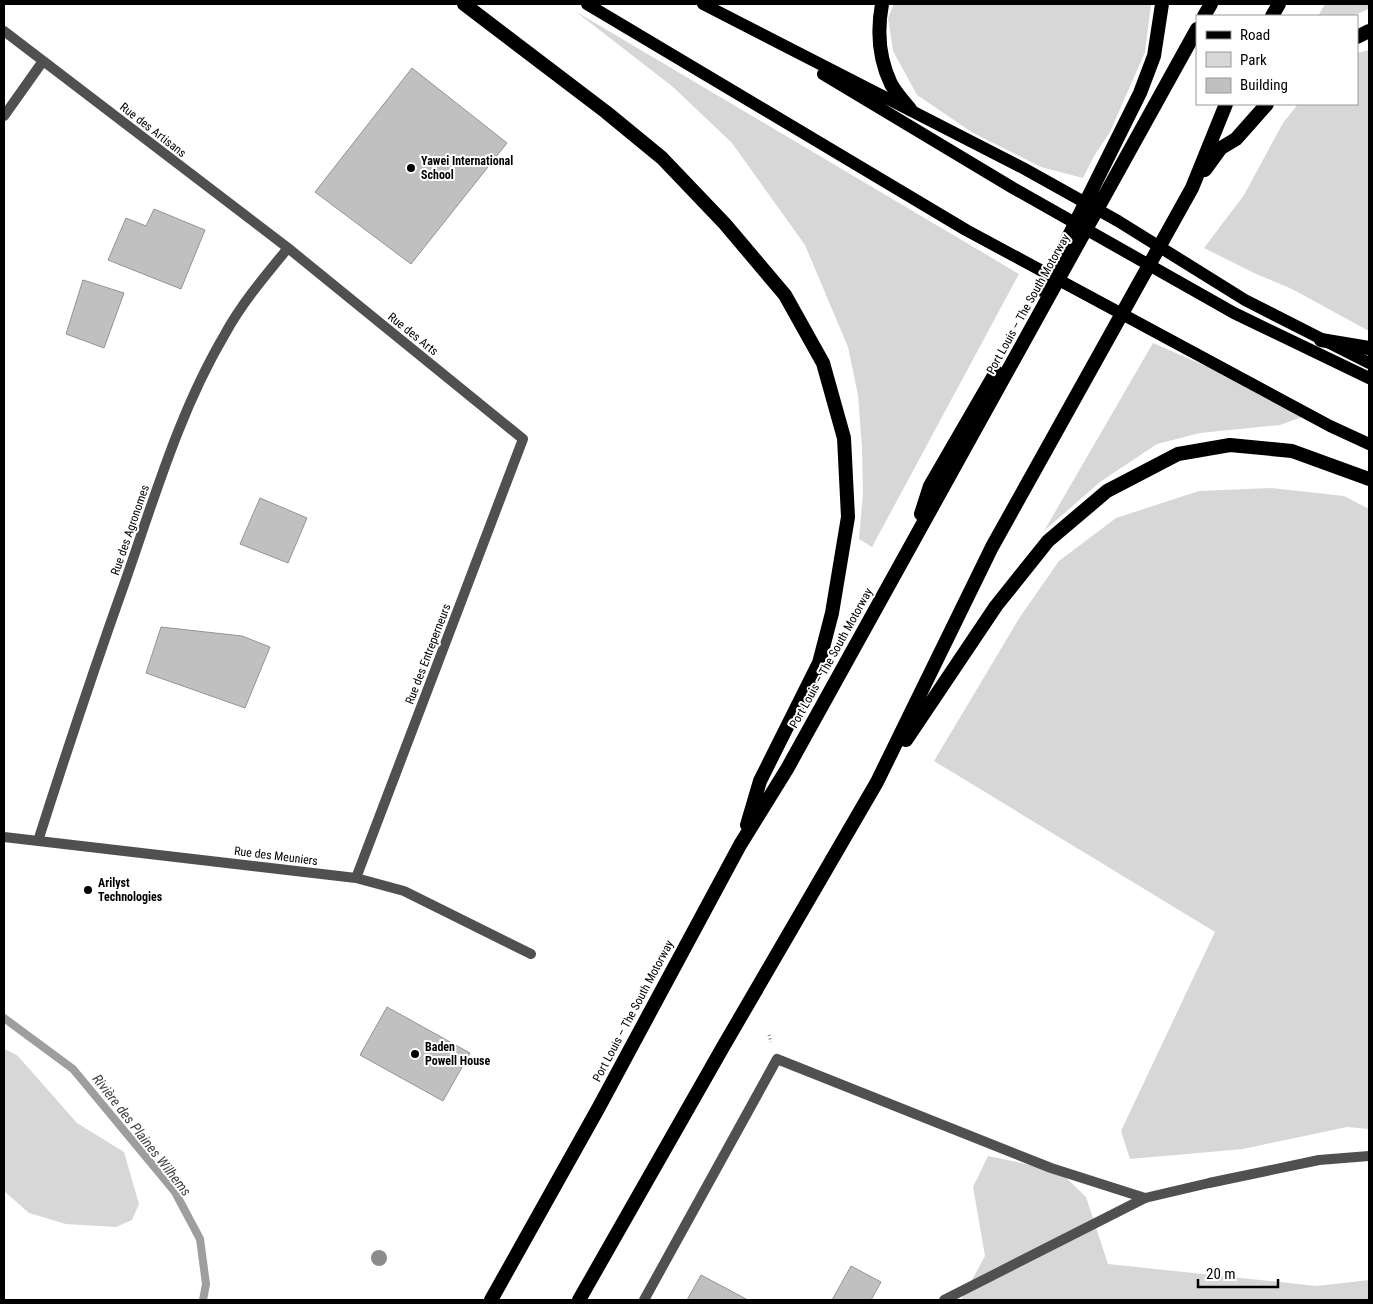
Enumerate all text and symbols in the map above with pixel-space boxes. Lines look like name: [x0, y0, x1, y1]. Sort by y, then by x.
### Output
legend: [1196, 15, 1358, 105]
text: Road: [1240, 26, 1270, 44]
text: Park: [1240, 51, 1267, 69]
text: Building: [1240, 76, 1288, 94]
street label: Rue des Artisans: [117, 100, 189, 160]
place label: Yawei International School: [421, 154, 513, 182]
marker: Yawei International School: [405, 162, 417, 174]
street label: Port Louis – The South Motorway: [984, 231, 1072, 377]
street label: Rue des Arts: [385, 310, 441, 358]
street label: Rue des Agronomes: [108, 483, 152, 577]
street label: Port Louis – The South Motorway: [787, 585, 875, 731]
street label: Rue des Entreperneurs: [402, 602, 454, 706]
street label: Rue des Meuniers: [233, 844, 319, 868]
place label: Arilyst Technologies: [98, 876, 163, 904]
marker: Arilyst Technologies: [82, 884, 94, 896]
street label: Port Louis – The South Motorway: [590, 938, 676, 1084]
place label: Baden Powell House: [425, 1040, 491, 1068]
marker: Baden Powell House: [409, 1048, 421, 1060]
water label: Rivière des Plaines Wilhems: [89, 1071, 195, 1199]
scale bar: [1198, 1256, 1278, 1288]
text: 20 m: [1206, 1265, 1236, 1283]

